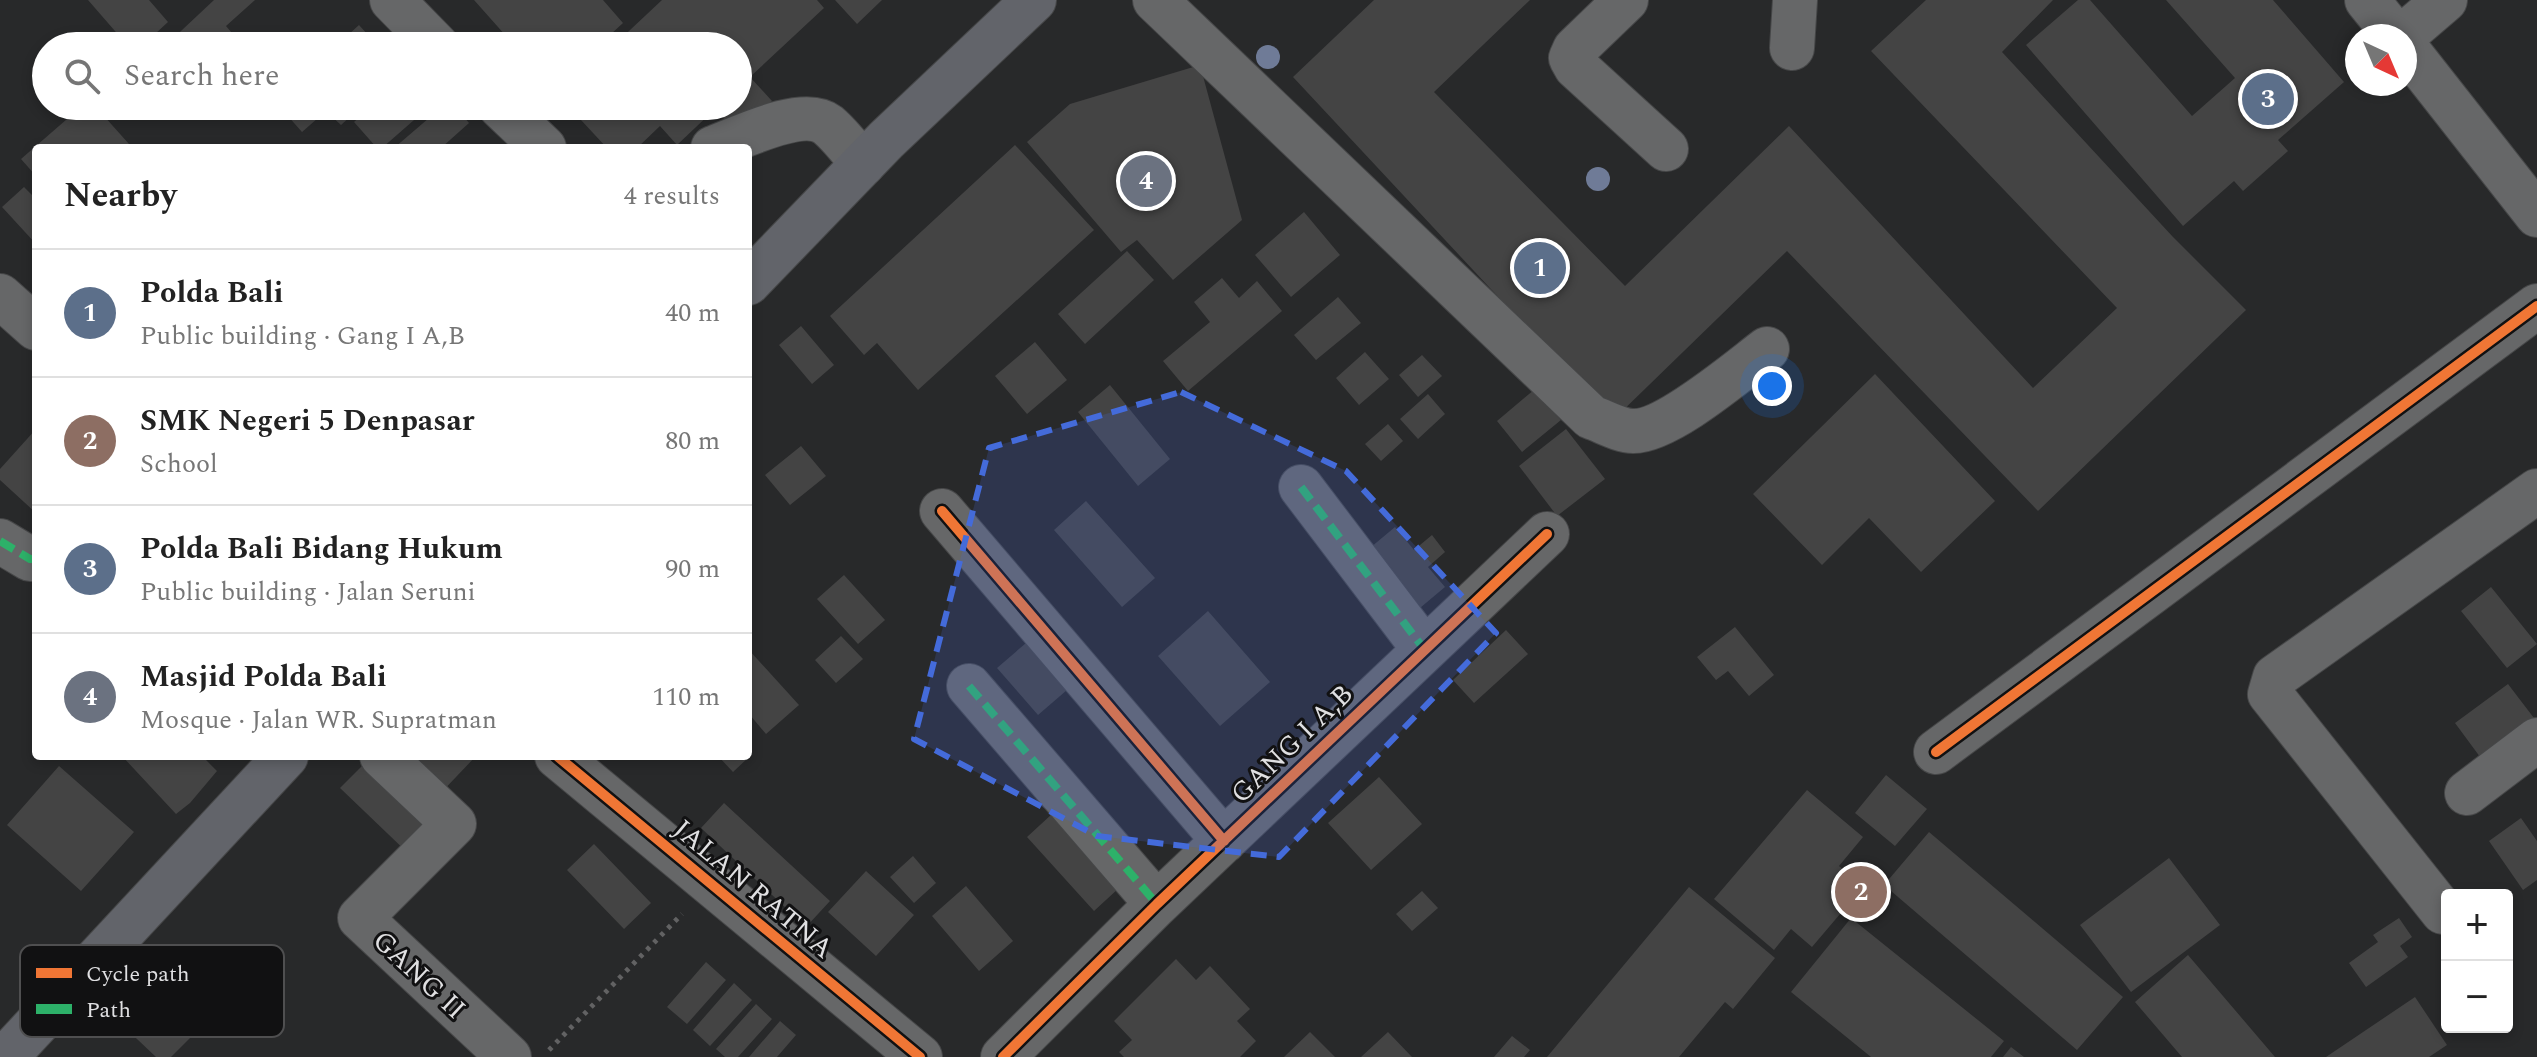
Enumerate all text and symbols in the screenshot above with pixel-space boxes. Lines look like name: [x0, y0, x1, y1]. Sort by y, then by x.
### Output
north arrow: [2345, 24, 2417, 96]
search box: [32, 32, 752, 120]
text: Search here: [124, 53, 280, 99]
icon: search: [60, 54, 104, 98]
pin: 3: [2242, 69, 2294, 129]
pin: 4: [1120, 151, 1172, 211]
text: Nearby: [64, 170, 177, 222]
text: 4 results: [624, 176, 720, 216]
pin: 1: [1514, 238, 1566, 298]
text: Polda Bali: [140, 270, 283, 316]
text: 1: [83, 293, 97, 333]
text: 40 m: [665, 293, 720, 333]
text: Public building · Gang I A,B: [140, 316, 465, 356]
your location: [1752, 366, 1792, 406]
text: SMK Negeri 5 Denpasar: [140, 398, 475, 444]
text: 2: [83, 421, 97, 461]
text: 80 m: [665, 421, 720, 461]
text: School: [140, 444, 218, 484]
text: Polda Bali Bidang Hukum: [140, 526, 503, 572]
text: 3: [83, 549, 97, 589]
text: 90 m: [665, 549, 720, 589]
text: Public building · Jalan Seruni: [140, 572, 476, 612]
text: Masjid Polda Bali: [140, 654, 387, 700]
street label: GANG I A,B: [1221, 674, 1364, 814]
text: 4: [83, 677, 97, 717]
text: 110 m: [652, 677, 720, 717]
text: Mosque · Jalan WR. Supratman: [140, 700, 497, 740]
street label: JALAN RATNA: [663, 809, 843, 969]
pin: 2: [1835, 862, 1887, 922]
map controls: [2441, 889, 2513, 1033]
button: +: [2441, 889, 2513, 961]
street label: GANG II: [362, 920, 476, 1030]
legend: [20, 945, 284, 1037]
text: Cycle path: [86, 958, 190, 991]
button: −: [2441, 961, 2513, 1033]
text: Path: [86, 994, 131, 1027]

